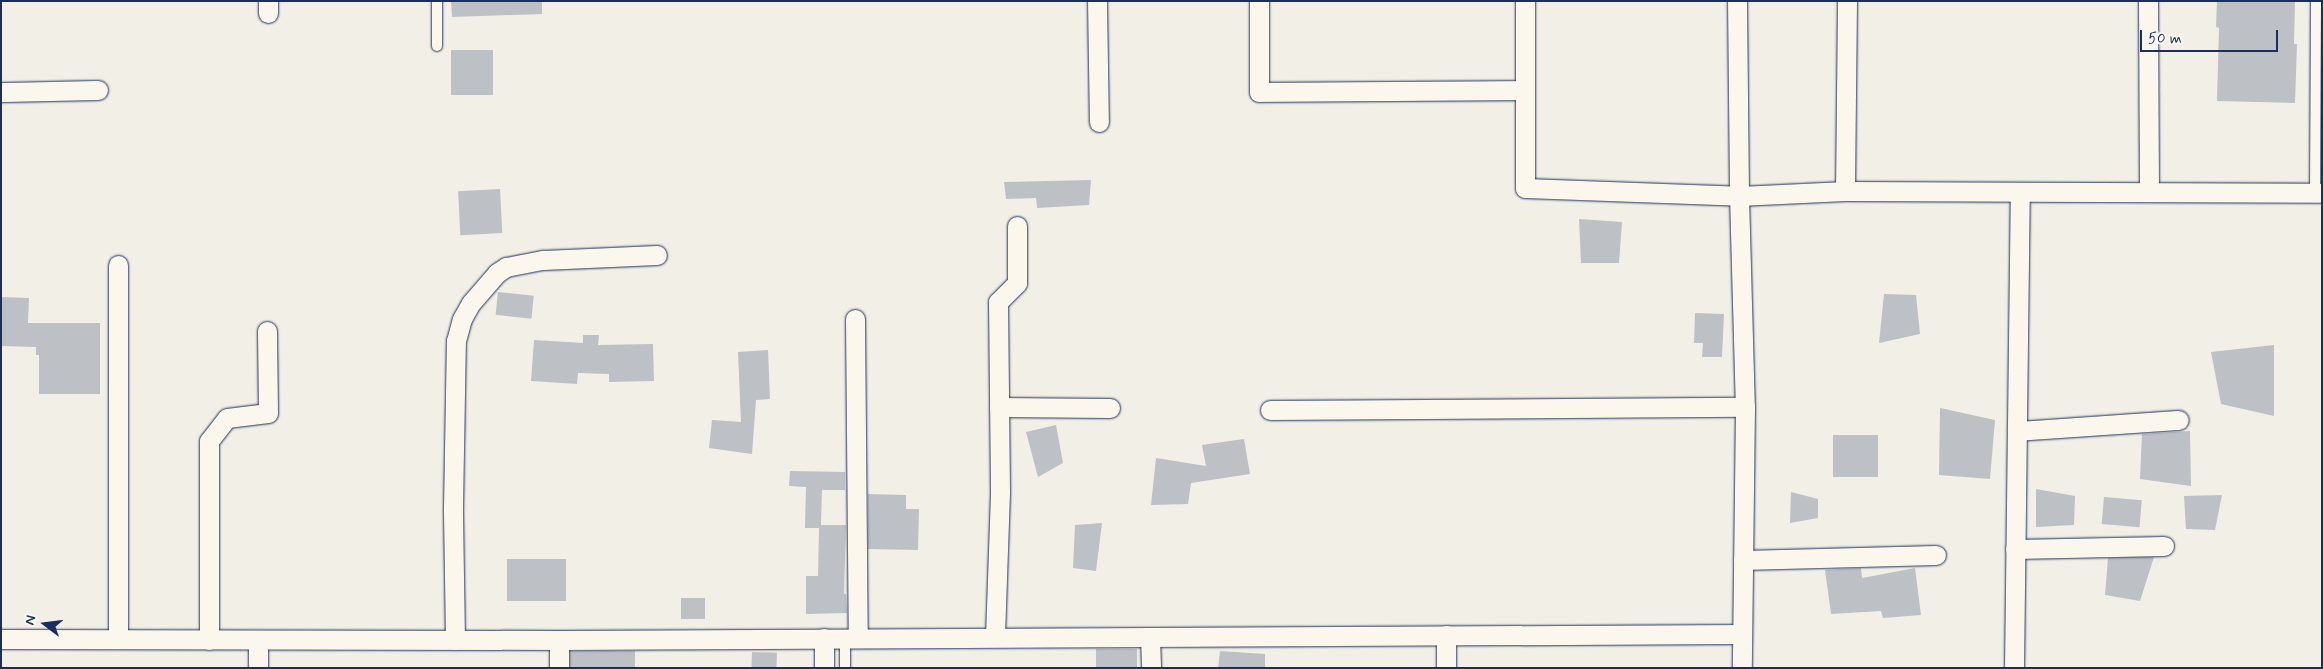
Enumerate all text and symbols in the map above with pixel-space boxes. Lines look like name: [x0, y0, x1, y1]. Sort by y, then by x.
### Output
scale bar: [2143, 20, 2280, 52]
text: 50 m: [2148, 29, 2182, 49]
north arrow: [20, 599, 70, 649]
text: N: [21, 613, 40, 627]

